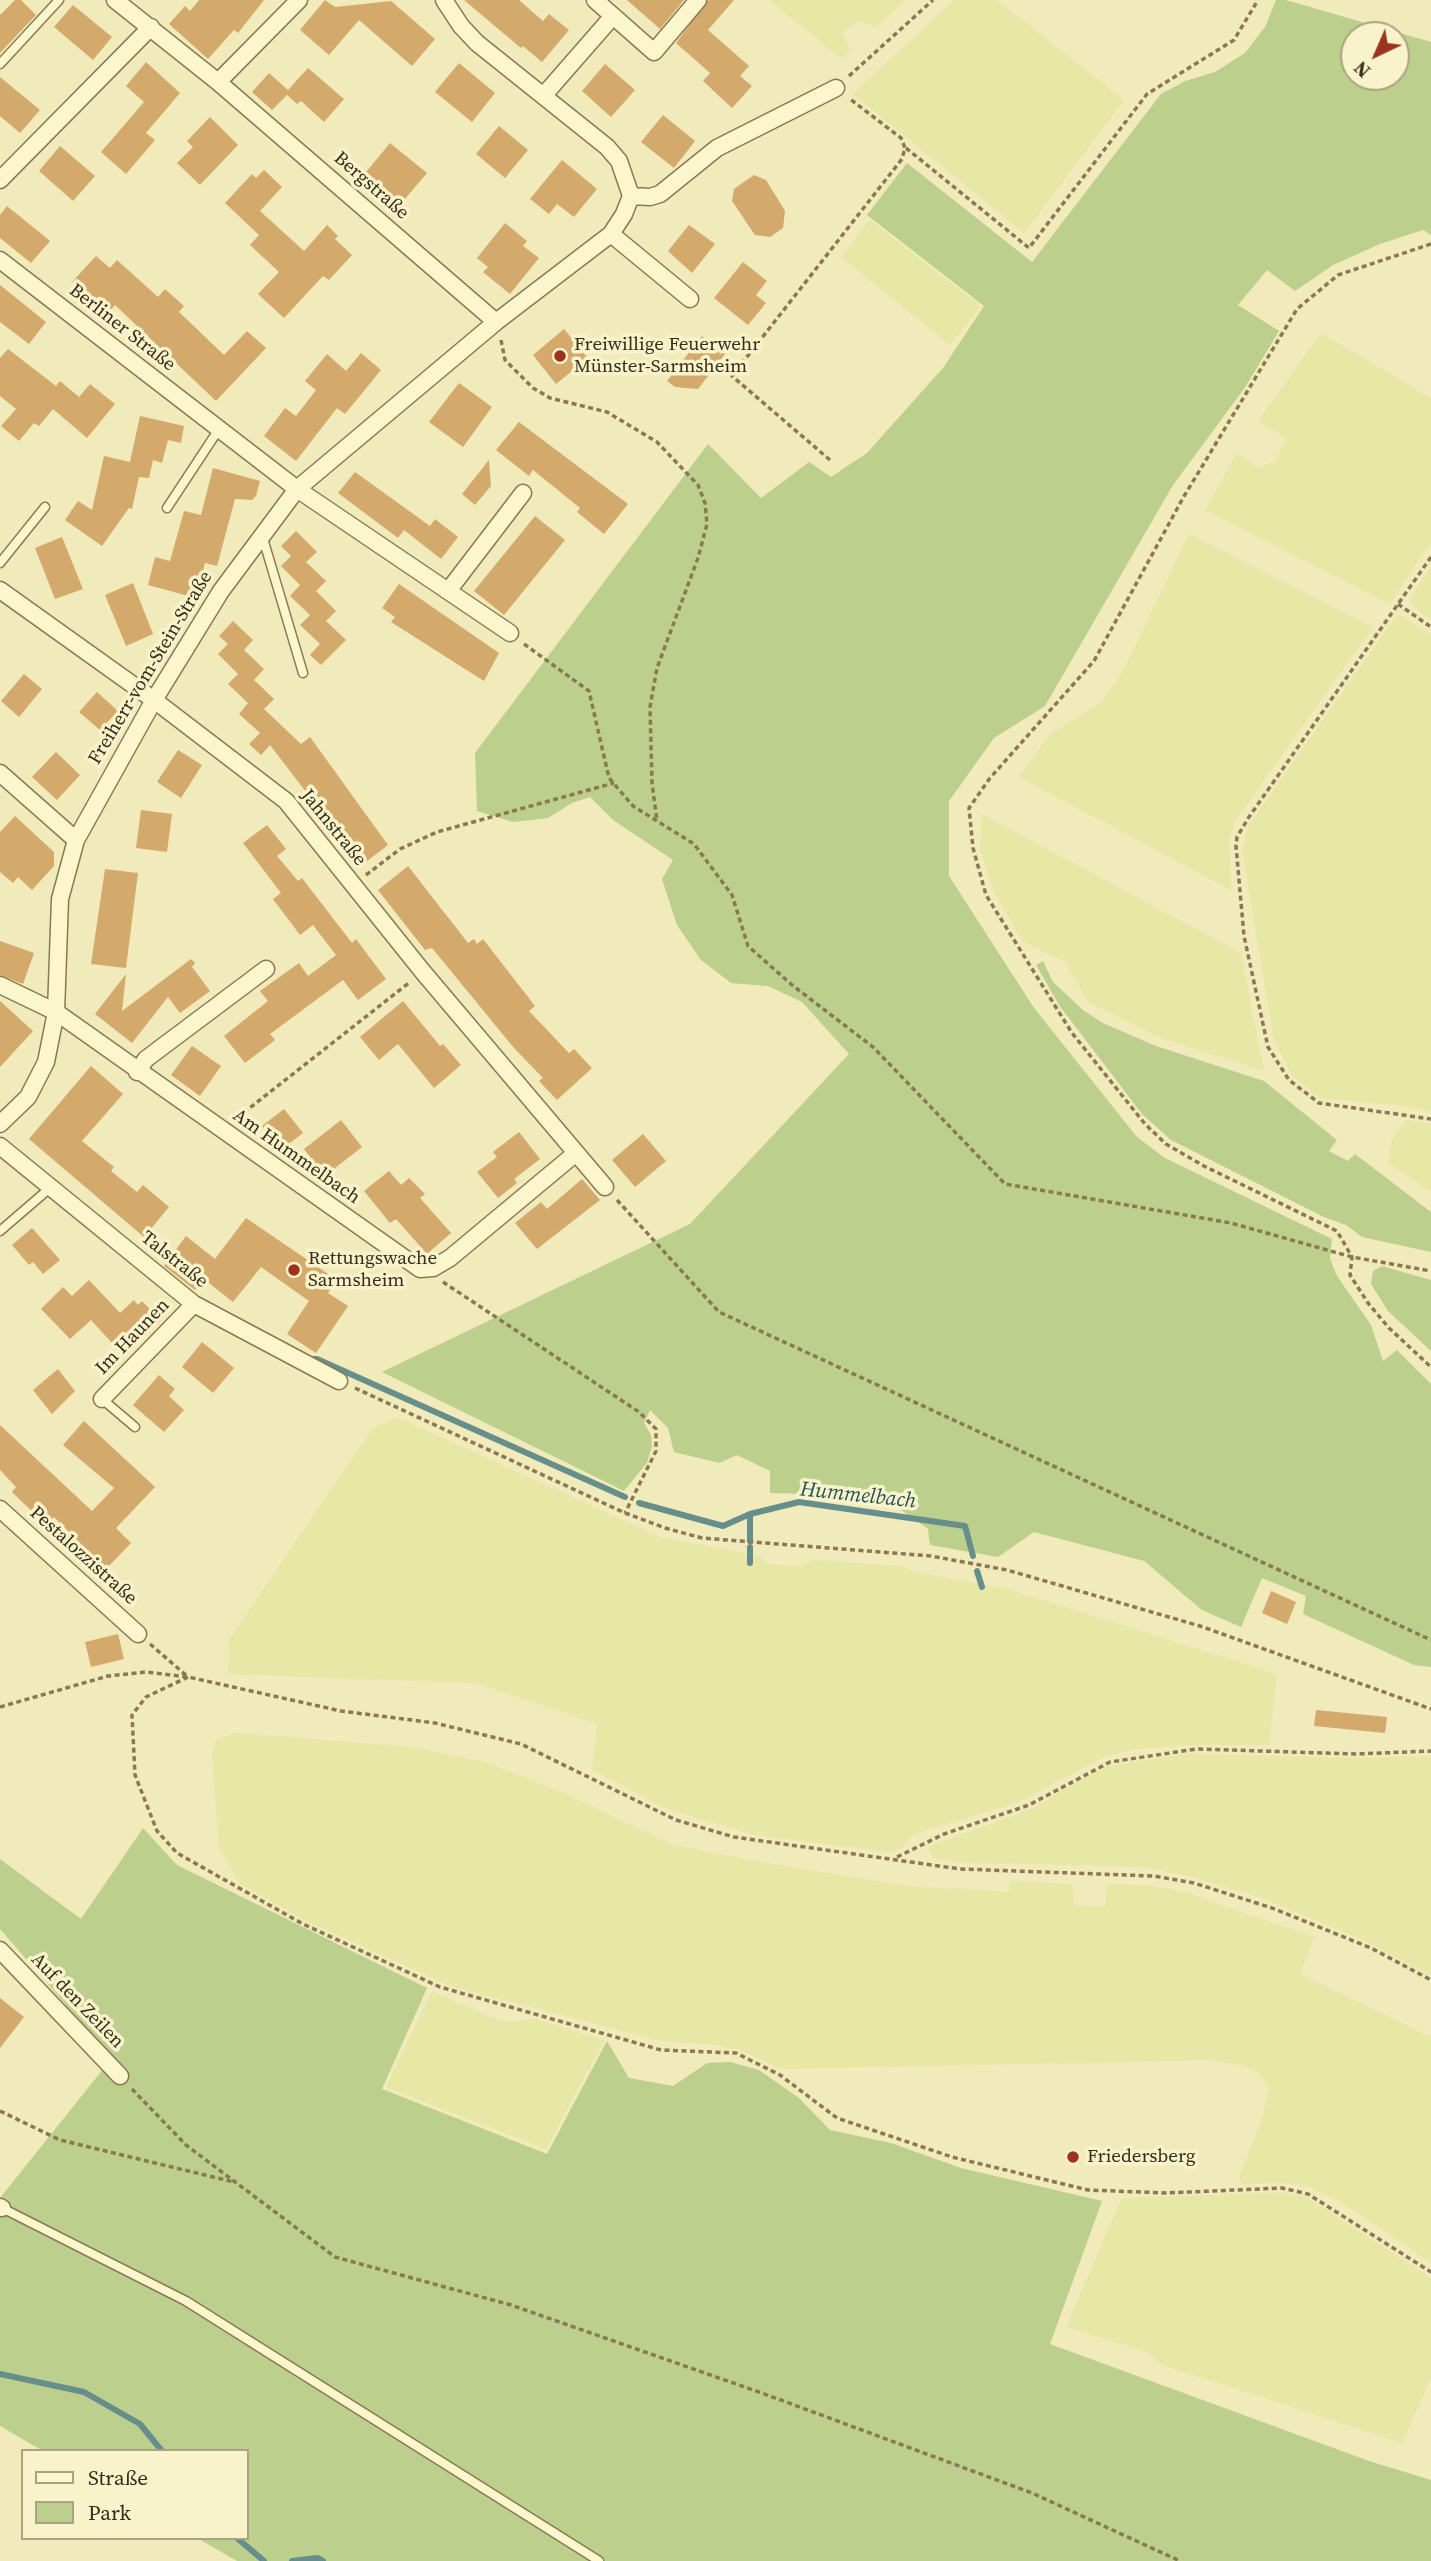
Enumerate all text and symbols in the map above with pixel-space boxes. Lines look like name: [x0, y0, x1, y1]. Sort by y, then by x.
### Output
north arrow: [1340, 21, 1410, 91]
text: N: [1348, 56, 1376, 84]
street label: Bergstraße: [329, 147, 413, 225]
street label: Berliner Straße: [64, 279, 180, 377]
place label: Freiwillige Feuerwehr Münster-Sarmsheim: [574, 334, 760, 378]
marker: Freiwillige Feuerwehr Münster-Sarmsheim: [552, 348, 568, 364]
street label: Freiherr-vom-Stein-Straße: [84, 567, 218, 769]
street label: Jahnstraße: [295, 785, 371, 871]
street label: Am Hummelbach: [228, 1105, 364, 1209]
street label: Talstraße: [136, 1227, 212, 1293]
place label: Rettungswache Sarmsheim: [308, 1248, 437, 1292]
marker: Rettungswache Sarmsheim: [286, 1262, 302, 1278]
street label: Im Haunen: [91, 1294, 175, 1380]
water label: Hummelbach: [799, 1477, 917, 1515]
street label: Pestalozzistraße: [25, 1502, 141, 1610]
street label: Auf den Zeilen: [26, 1949, 128, 2053]
place label: Friedersberg: [1087, 2146, 1196, 2168]
marker: Friedersberg: [1065, 2149, 1081, 2165]
legend: [21, 2449, 248, 2540]
text: Straße: [88, 2463, 148, 2492]
text: Park: [88, 2498, 131, 2527]

